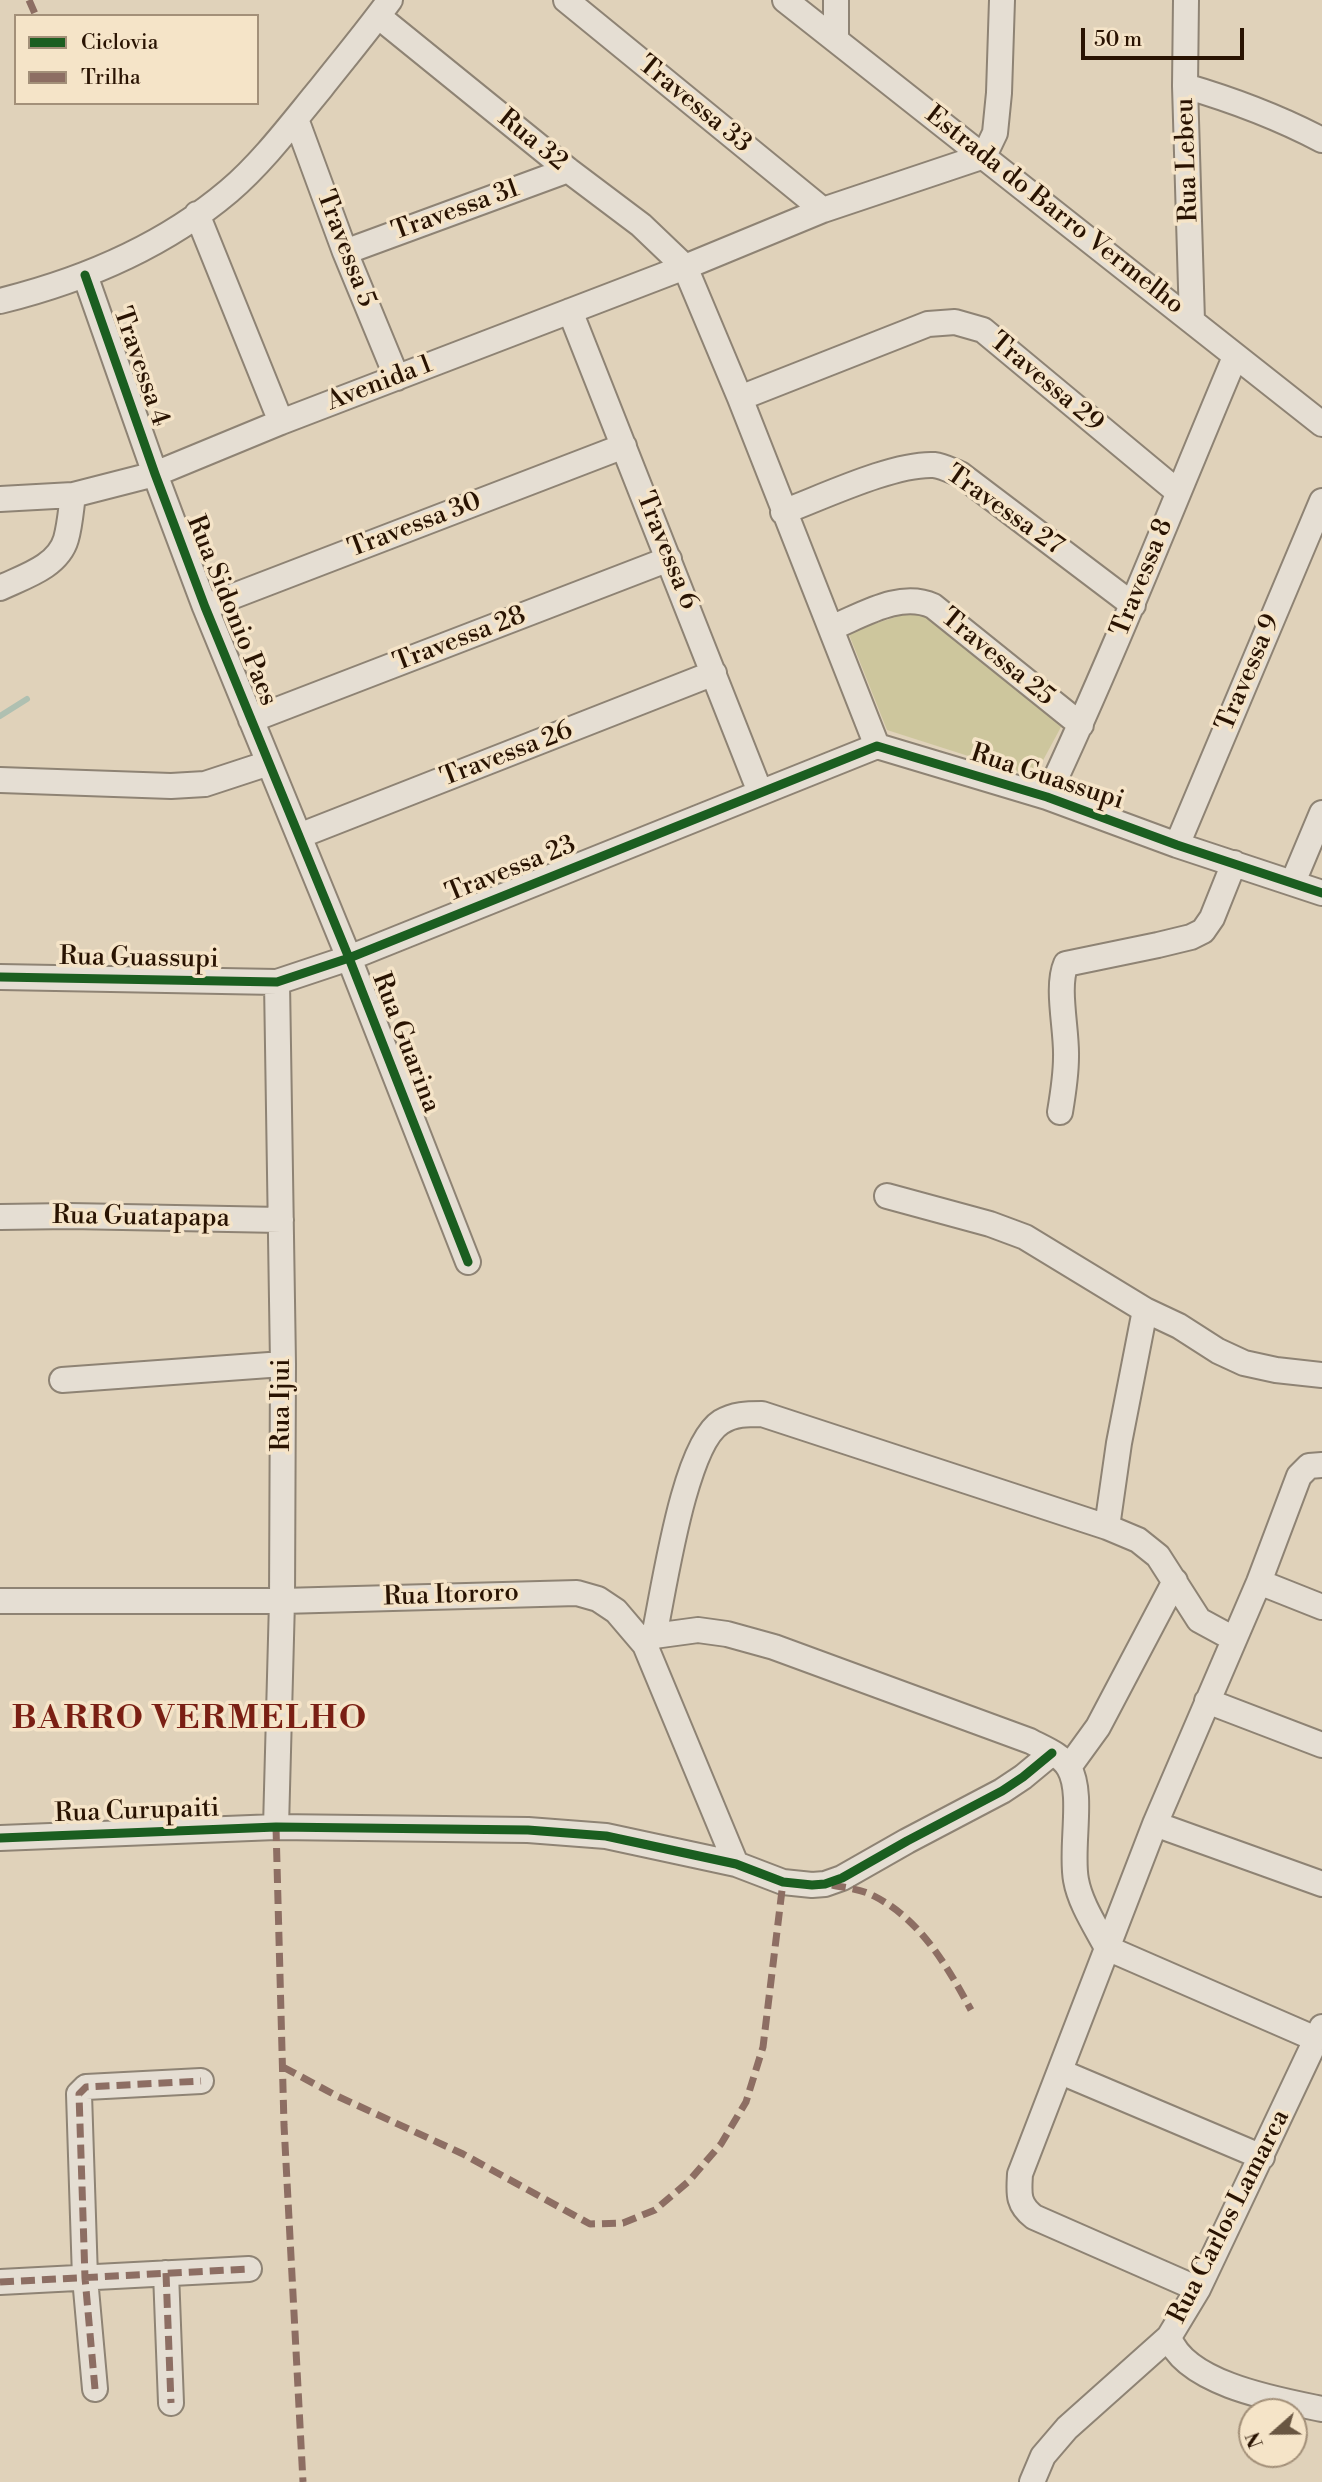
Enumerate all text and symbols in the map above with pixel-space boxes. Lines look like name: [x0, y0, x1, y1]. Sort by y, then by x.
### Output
legend: [14, 14, 259, 105]
scale bar: [1084, 14, 1247, 58]
text: 50 m: [1094, 27, 1142, 53]
text: Ciclovia: [81, 30, 158, 56]
street label: Travessa 33: [631, 50, 757, 160]
text: Trilha: [81, 65, 141, 91]
street label: Rua Lebeu: [1170, 97, 1206, 223]
street label: Estrada do Barro Vermelho: [918, 100, 1190, 322]
street label: Rua 32: [491, 104, 573, 178]
street label: Travessa 31: [388, 174, 524, 248]
street label: Travessa 5: [308, 186, 382, 312]
street label: Travessa 4: [105, 303, 175, 431]
street label: Travessa 29: [983, 326, 1109, 440]
street label: Avenida 1: [323, 350, 437, 418]
street label: Travessa 27: [939, 459, 1069, 563]
street label: Travessa 30: [344, 486, 486, 566]
street label: Travessa 6: [628, 488, 704, 614]
street label: Rua Sidonio Paes: [179, 511, 283, 711]
street label: Travessa 8: [1105, 515, 1181, 641]
street label: Travessa 28: [390, 601, 530, 679]
street label: Travessa 25: [934, 603, 1060, 713]
street label: Travessa 9: [1210, 610, 1288, 736]
street label: Travessa 26: [437, 716, 577, 794]
street label: Rua Guassupi: [966, 738, 1128, 818]
street label: Travessa 23: [441, 830, 581, 910]
street label: Rua Guassupi: [59, 942, 219, 976]
street label: Rua Guarina: [364, 969, 446, 1117]
street label: Rua Guatapapa: [52, 1201, 230, 1235]
street label: Rua Ijui: [267, 1358, 299, 1452]
street label: Rua Itororo: [383, 1578, 519, 1614]
district label: BARRO VERMELHO: [14, 1700, 366, 1740]
street label: Rua Curupaiti: [54, 1794, 220, 1830]
street label: Rua Carlos Lamarca: [1163, 2105, 1297, 2329]
north arrow: [1238, 2398, 1308, 2468]
text: N: [1241, 2428, 1269, 2451]

